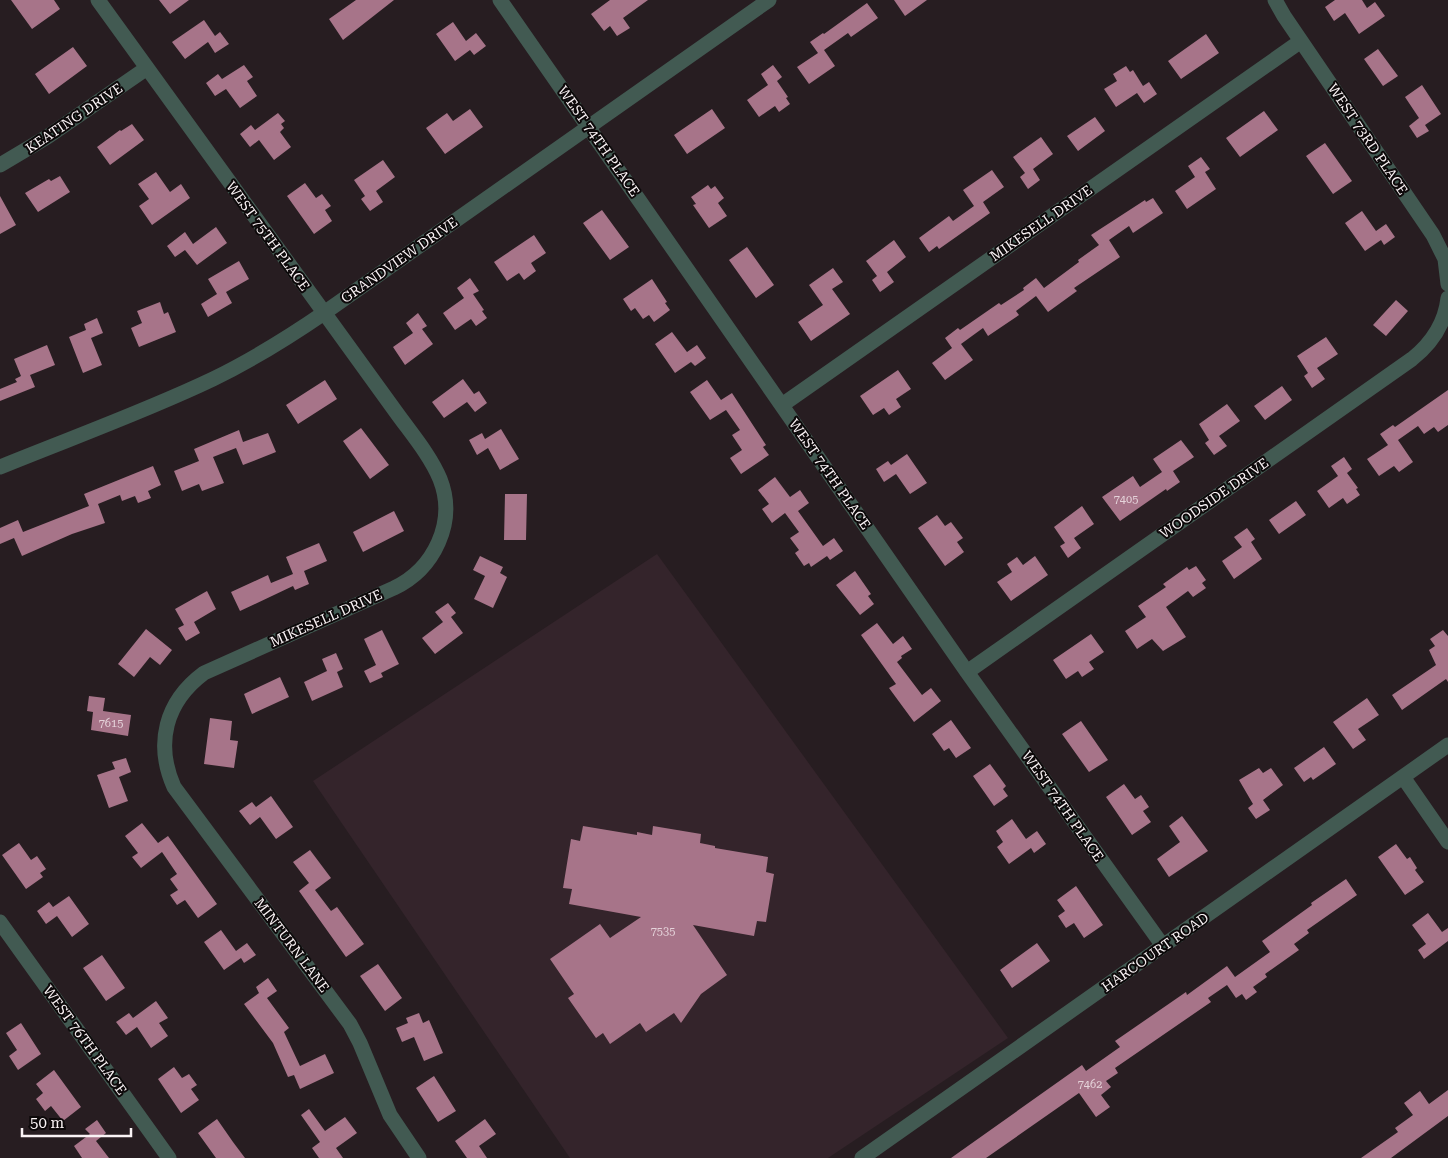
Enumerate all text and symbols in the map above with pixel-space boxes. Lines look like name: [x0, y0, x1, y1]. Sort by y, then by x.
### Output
street label: KEATING DRIVE: [23, 80, 125, 156]
street label: WEST 73RD PLACE: [1325, 80, 1411, 198]
street label: WEST 74TH PLACE: [555, 83, 643, 199]
street label: WEST 75TH PLACE: [223, 178, 313, 294]
street label: MIKESELL DRIVE: [987, 182, 1095, 264]
street label: GRANDVIEW DRIVE: [338, 214, 460, 306]
street label: WEST 74TH PLACE: [786, 416, 874, 532]
street label: WOODSIDE DRIVE: [1157, 454, 1271, 542]
house number: 7405: [1114, 493, 1138, 506]
street label: MIKESELL DRIVE: [267, 586, 385, 650]
house number: 7615: [99, 717, 123, 730]
street label: WEST 74TH PLACE: [1019, 748, 1107, 864]
street label: MINTURN LANE: [251, 895, 333, 995]
street label: HARCOURT ROAD: [1098, 909, 1212, 995]
house number: 7535: [651, 925, 675, 938]
street label: WEST 76TH PLACE: [40, 982, 130, 1098]
house number: 7462: [1078, 1078, 1102, 1091]
scale bar: [22, 1106, 131, 1138]
text: 50 m: [30, 1114, 65, 1132]

